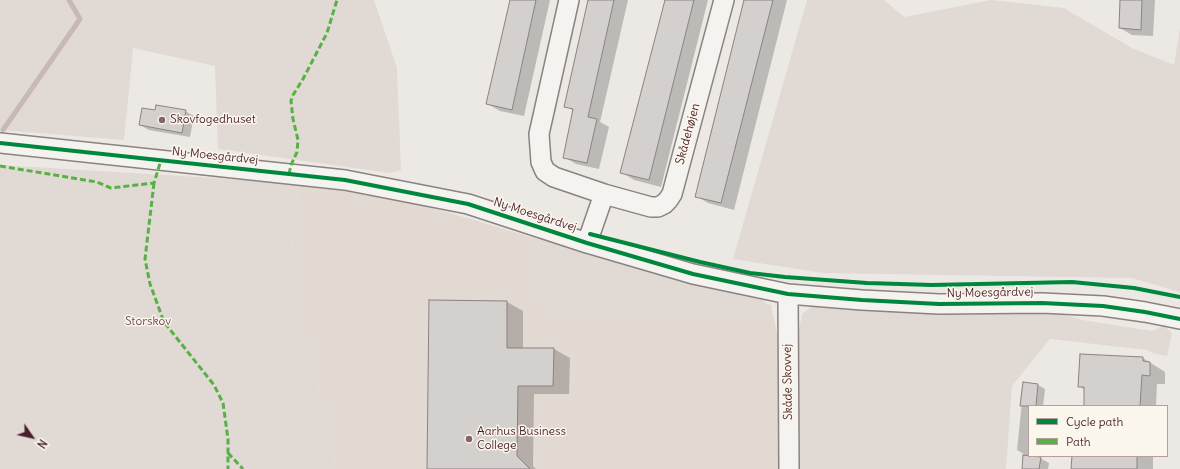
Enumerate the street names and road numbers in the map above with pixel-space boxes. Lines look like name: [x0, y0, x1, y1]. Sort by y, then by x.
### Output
street label: Skådehøjen: [673, 102, 703, 166]
street label: Ny Moesgårdvej: [171, 144, 259, 168]
street label: Ny Moesgårdvej: [492, 195, 578, 235]
street label: Ny Moesgårdvej: [947, 285, 1033, 301]
street label: Skåde Skovvej: [780, 344, 796, 420]

